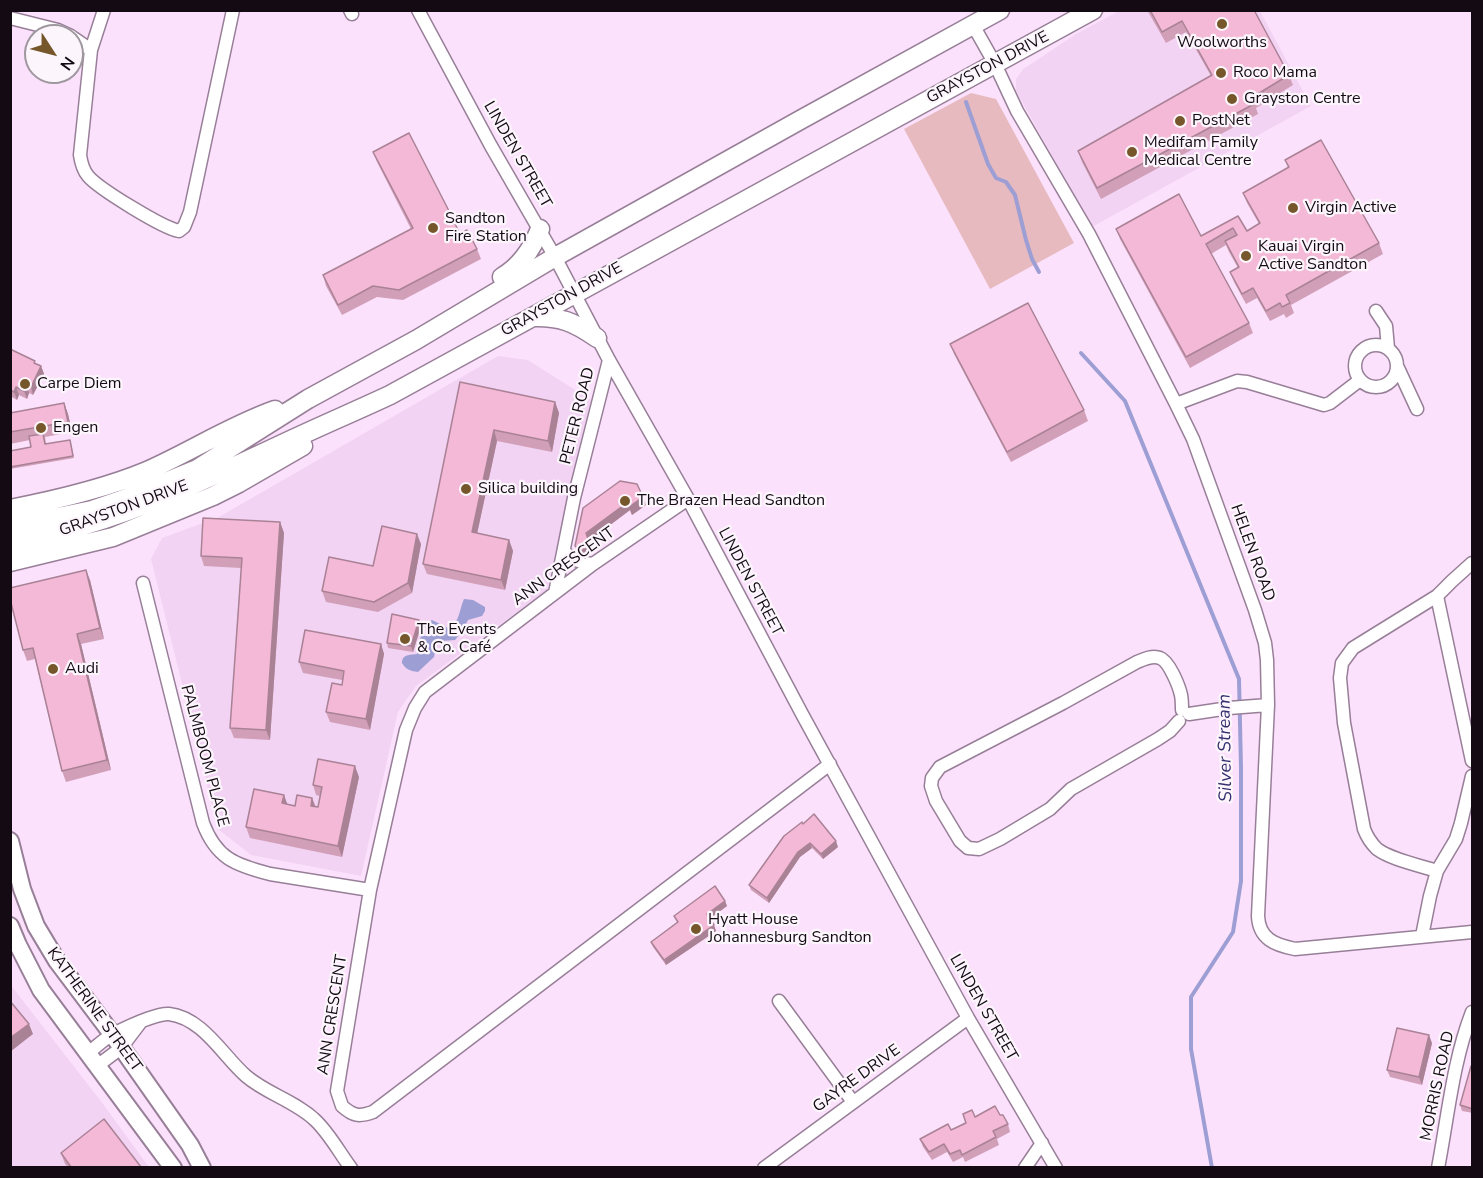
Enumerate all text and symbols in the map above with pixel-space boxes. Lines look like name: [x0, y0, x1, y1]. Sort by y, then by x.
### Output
marker: Woolworths: [1215, 17, 1229, 31]
north arrow: [24, 24, 84, 84]
street label: GRAYSTON DRIVE: [924, 28, 1052, 108]
place label: Woolworths: [1177, 33, 1267, 53]
text: N: [55, 52, 79, 75]
place label: Roco Mama: [1233, 63, 1317, 83]
marker: Roco Mama: [1214, 66, 1228, 80]
place label: Grayston Centre: [1244, 89, 1361, 109]
marker: Grayston Centre: [1225, 92, 1239, 106]
street label: LINDEN STREET: [479, 98, 555, 212]
place label: PostNet: [1192, 111, 1250, 131]
marker: PostNet: [1173, 114, 1187, 128]
place label: Medifam Family Medical Centre: [1144, 133, 1258, 171]
marker: Medifam Family Medical Centre: [1125, 145, 1139, 159]
place label: Virgin Active: [1305, 198, 1397, 218]
marker: Virgin Active: [1286, 201, 1300, 215]
place label: Sandton Fire Station: [445, 209, 527, 247]
marker: Sandton Fire Station: [426, 221, 440, 235]
place label: Kauai Virgin Active Sandton: [1258, 237, 1367, 275]
marker: Kauai Virgin Active Sandton: [1239, 249, 1253, 263]
street label: GRAYSTON DRIVE: [498, 259, 626, 341]
street label: PETER ROAD: [557, 366, 599, 466]
place label: Carpe Diem: [37, 374, 121, 394]
marker: Carpe Diem: [18, 377, 32, 391]
place label: Engen: [53, 418, 98, 438]
marker: Engen: [34, 421, 48, 435]
street label: GRAYSTON DRIVE: [57, 477, 191, 541]
place label: Silica building: [478, 479, 578, 499]
marker: Silica building: [459, 482, 473, 496]
place label: The Brazen Head Sandton: [637, 491, 825, 511]
marker: The Brazen Head Sandton: [618, 494, 632, 508]
street label: HELEN ROAD: [1226, 502, 1278, 604]
street label: ANN CRESCENT: [509, 524, 619, 610]
street label: LINDEN STREET: [713, 525, 787, 639]
place label: The Events & Co. Café: [417, 620, 497, 658]
marker: The Events & Co. Café: [398, 632, 412, 646]
place label: Audi: [65, 659, 99, 679]
marker: Audi: [46, 662, 60, 676]
street label: PALMBOOM PLACE: [176, 683, 232, 829]
water label: Silver Stream: [1214, 694, 1238, 802]
place label: Hyatt House Johannesburg Sandton: [708, 910, 872, 948]
marker: Hyatt House Johannesburg Sandton: [689, 922, 703, 936]
street label: KATHERINE STREET: [42, 944, 146, 1076]
street label: LINDEN STREET: [945, 951, 1021, 1065]
street label: ANN CRESCENT: [314, 953, 352, 1077]
street label: MORRIS ROAD: [1417, 1029, 1459, 1143]
street label: GAYRE DRIVE: [810, 1041, 904, 1117]

